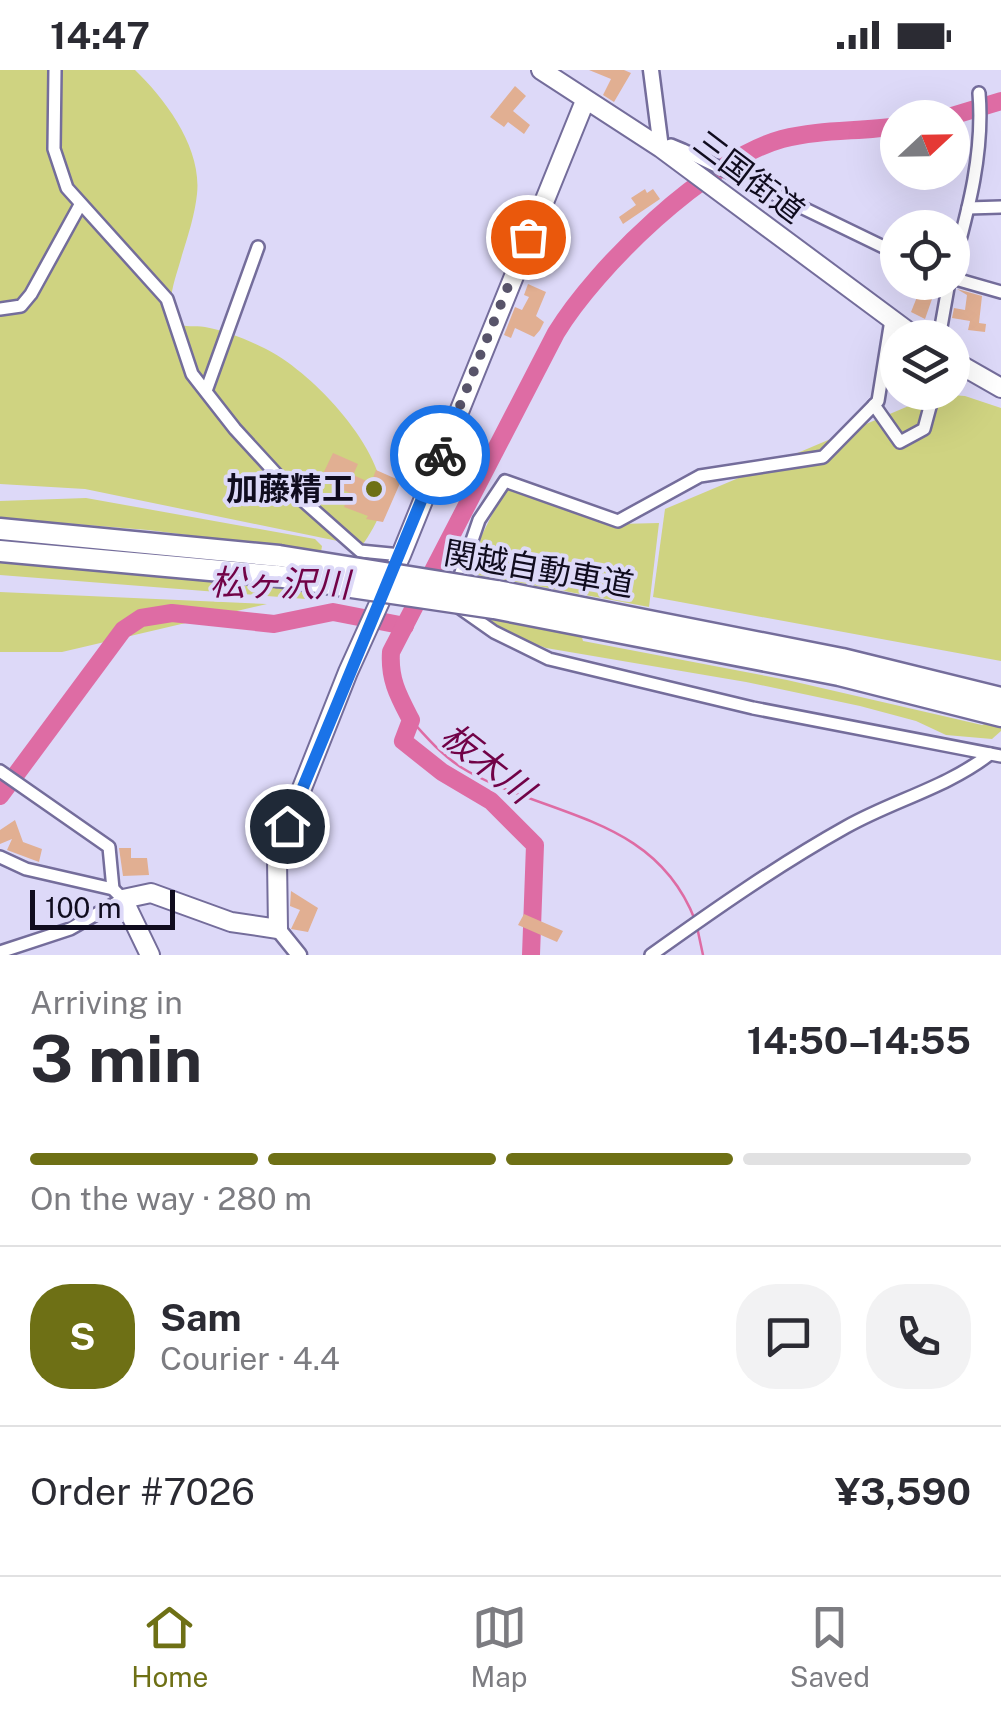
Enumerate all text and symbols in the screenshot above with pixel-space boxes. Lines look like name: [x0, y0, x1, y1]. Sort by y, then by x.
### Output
text: 14:47: [50, 13, 150, 58]
north arrow: [880, 100, 970, 190]
map controls: [880, 100, 970, 410]
street label: 三国街道: [687, 123, 812, 230]
pin: [486, 195, 571, 280]
icon: bag: [501, 210, 556, 265]
button: locate: [880, 210, 970, 300]
button: layers: [880, 320, 970, 410]
courier: [390, 405, 490, 505]
icon: bike: [413, 428, 468, 483]
place label: 加藤精工: [226, 470, 354, 507]
marker: 加藤精工: [363, 478, 385, 500]
street label: 関越自動車道: [441, 534, 637, 603]
water label: 松ヶ沢川: [210, 562, 354, 605]
water label: 板木川: [433, 714, 544, 814]
pin: [245, 784, 330, 869]
icon: home: [260, 799, 315, 854]
scale bar: [30, 885, 175, 930]
text: 100 m: [45, 891, 122, 924]
text: Arriving in: [30, 984, 183, 1021]
text: 14:50–14:55: [747, 1018, 971, 1063]
text: 3 min: [30, 1020, 202, 1097]
text: On the way · 280 m: [30, 1180, 312, 1217]
button: chat: [736, 1284, 841, 1389]
button: phone: [866, 1284, 971, 1389]
text: Sam: [160, 1295, 242, 1340]
text: S: [69, 1314, 96, 1359]
text: Courier · 4.4: [160, 1340, 340, 1377]
text: Order #7026: [30, 1469, 255, 1514]
text: ¥3,590: [835, 1469, 971, 1514]
tab: Home: [131, 1600, 208, 1693]
tab: Map: [471, 1600, 527, 1693]
tab: Saved: [790, 1600, 870, 1693]

